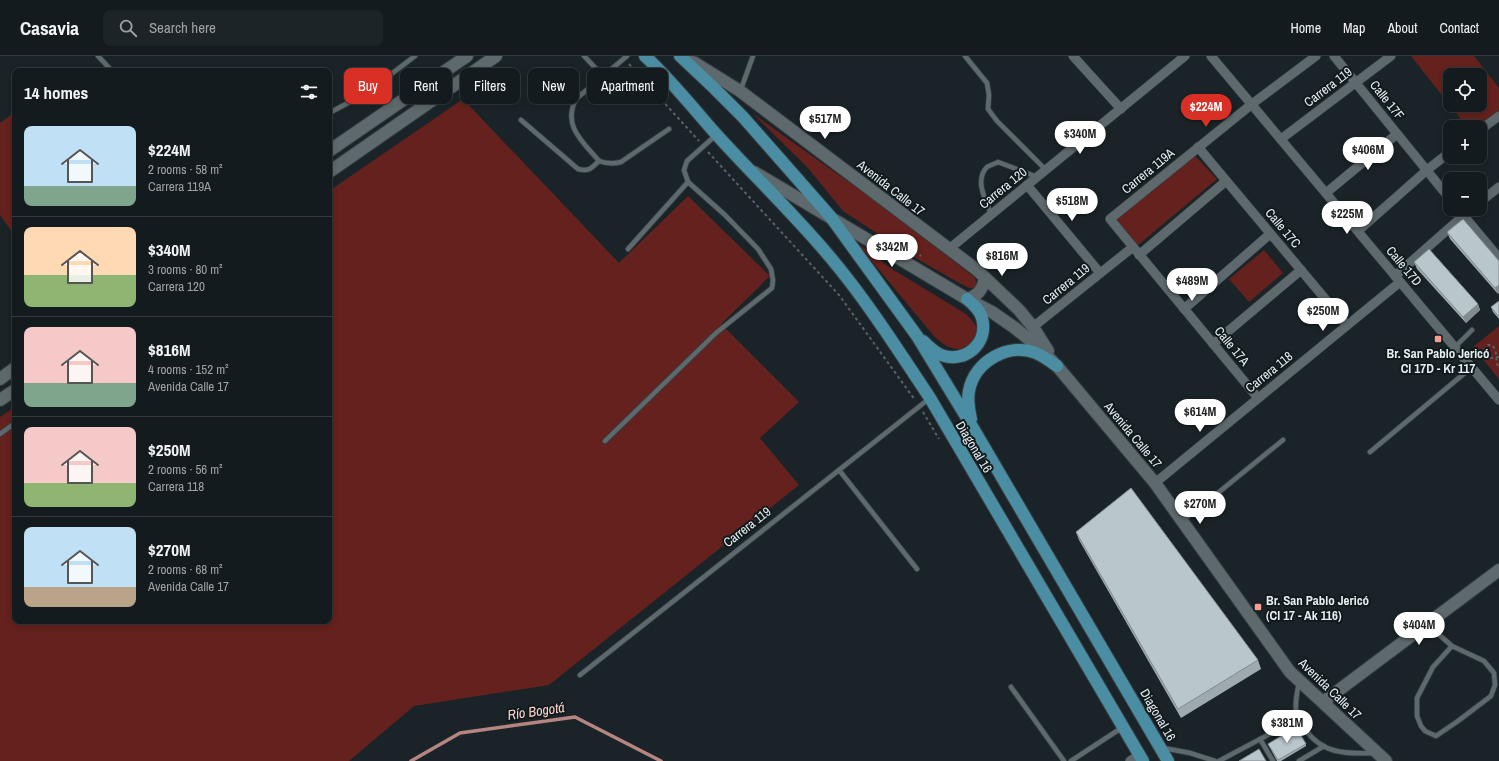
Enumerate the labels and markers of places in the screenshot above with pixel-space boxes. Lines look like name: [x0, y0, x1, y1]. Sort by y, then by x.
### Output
pin: $224M: [1178, 94, 1234, 128]
pin: $517M: [797, 106, 853, 140]
pin: $340M: [1052, 121, 1108, 155]
pin: $406M: [1340, 137, 1396, 171]
pin: $518M: [1044, 188, 1100, 222]
pin: $225M: [1319, 201, 1375, 235]
pin: $342M: [864, 234, 920, 268]
pin: $816M: [974, 243, 1030, 277]
pin: $489M: [1164, 268, 1220, 302]
pin: $250M: [1295, 298, 1351, 332]
marker: Br. San Pablo Jericó Cl 17D - Kr 117: [1433, 334, 1443, 344]
place label: Br. San Pablo Jericó Cl 17D - Kr 117: [1386, 345, 1490, 377]
pin: $614M: [1172, 399, 1228, 433]
pin: $270M: [1172, 491, 1228, 525]
place label: Br. San Pablo Jericó (Cl 17 - Ak 116): [1266, 592, 1369, 624]
marker: Br. San Pablo Jericó (Cl 17 - Ak 116): [1253, 602, 1263, 612]
pin: $404M: [1391, 612, 1447, 646]
pin: $381M: [1259, 710, 1315, 744]

